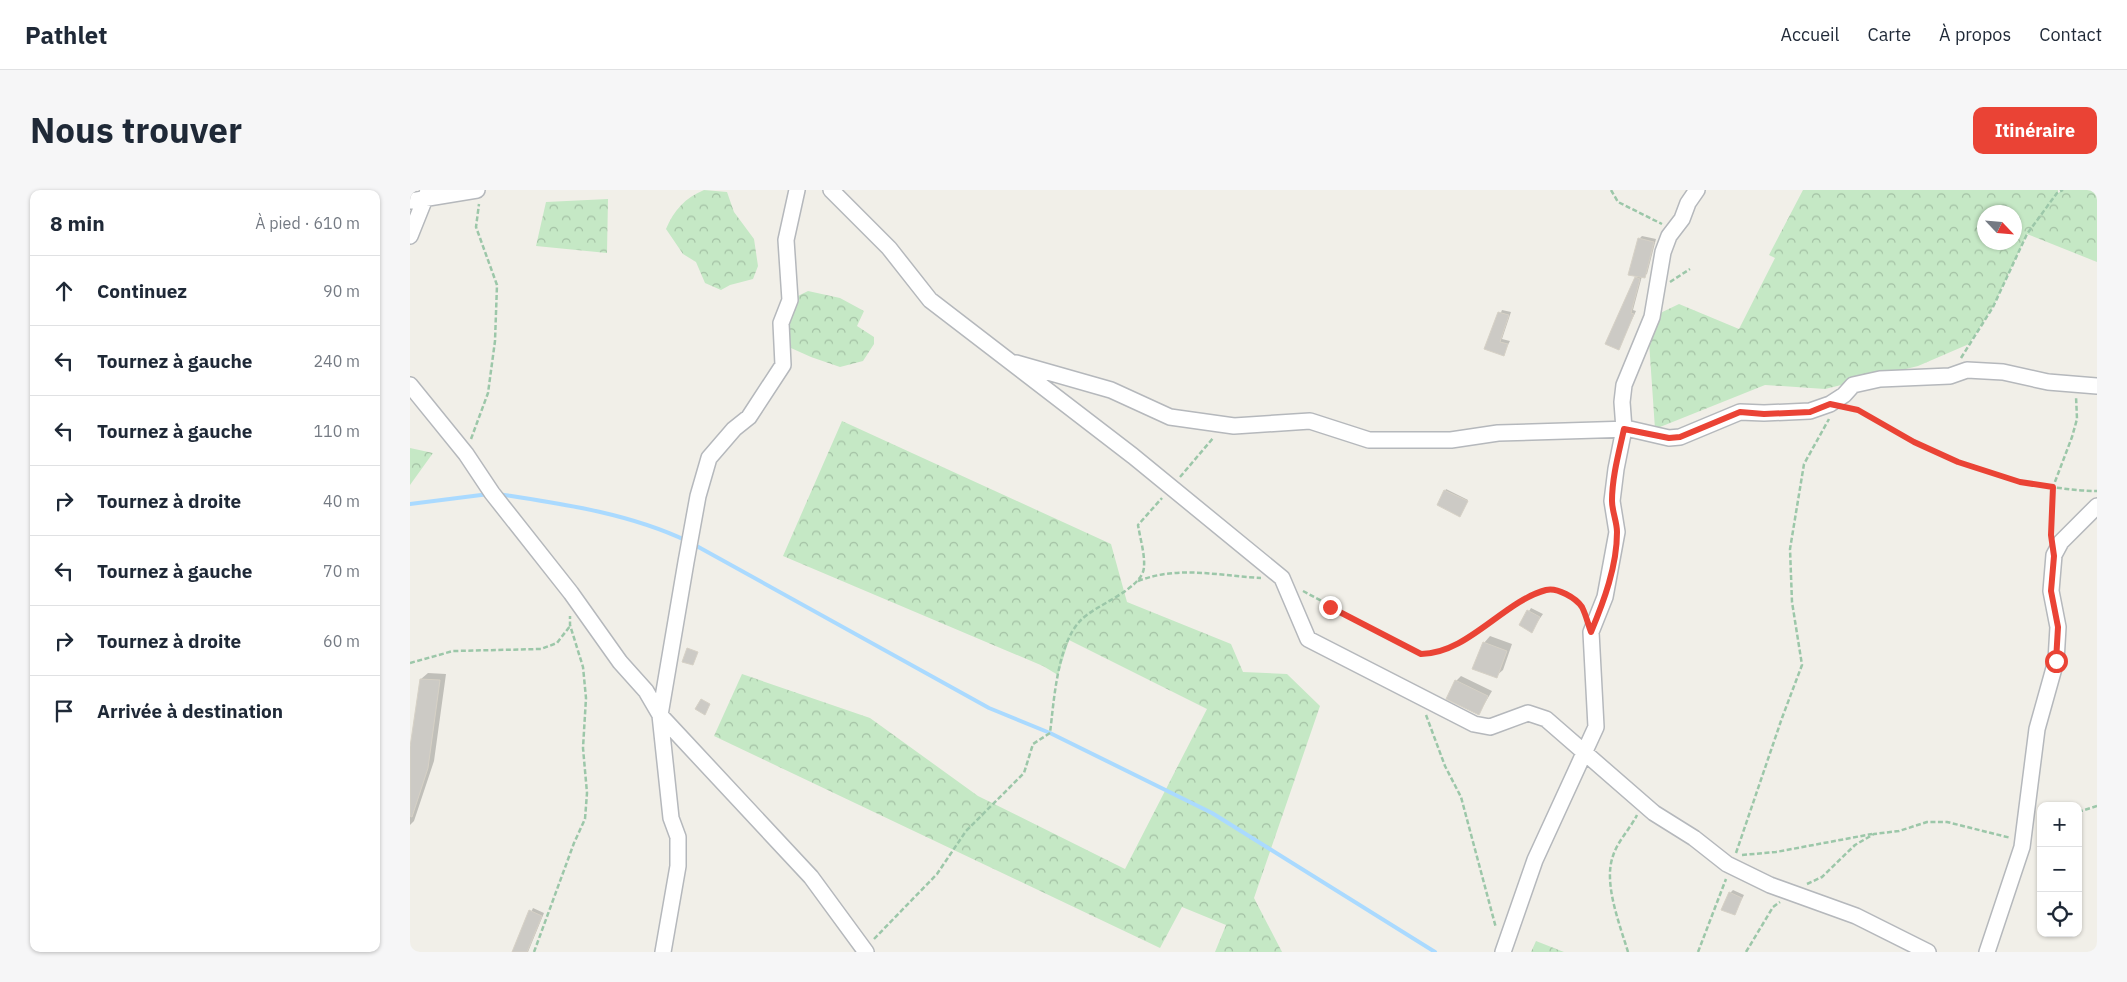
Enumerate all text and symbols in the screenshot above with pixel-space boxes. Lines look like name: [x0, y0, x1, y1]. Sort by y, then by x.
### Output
text: Pathlet: [25, 19, 107, 51]
text: Accueil: [1780, 23, 1839, 46]
text: Carte: [1867, 23, 1911, 46]
text: À propos: [1939, 23, 2011, 46]
text: Contact: [2039, 23, 2102, 46]
text: Nous trouver: [30, 107, 242, 153]
button: Itinéraire: [1973, 107, 2097, 154]
north arrow: [1977, 205, 2022, 250]
text: 8 min: [50, 209, 105, 237]
text: À pied · 610 m: [255, 213, 360, 233]
icon: ahead: [50, 277, 78, 305]
text: Continuez: [97, 279, 187, 303]
text: 90 m: [323, 281, 360, 301]
icon: left: [50, 347, 78, 375]
text: Tournez à gauche: [97, 349, 253, 373]
text: 240 m: [313, 351, 360, 371]
icon: left: [50, 417, 78, 445]
text: Tournez à gauche: [97, 419, 253, 443]
text: 110 m: [313, 421, 360, 441]
icon: right: [50, 487, 78, 515]
text: Tournez à droite: [97, 489, 241, 513]
text: 40 m: [323, 491, 360, 511]
icon: left: [50, 557, 78, 585]
text: Tournez à gauche: [97, 559, 253, 583]
text: 70 m: [323, 561, 360, 581]
route end: [1319, 596, 1342, 619]
icon: right: [50, 627, 78, 655]
text: Tournez à droite: [97, 629, 241, 653]
text: 60 m: [323, 631, 360, 651]
route start: [2045, 650, 2068, 673]
icon: arrive: [50, 697, 78, 725]
text: Arrivée à destination: [97, 699, 283, 723]
map controls: [2037, 802, 2082, 937]
button: +: [2037, 802, 2082, 847]
button: −: [2037, 847, 2082, 892]
button: locate: [2037, 892, 2082, 937]

